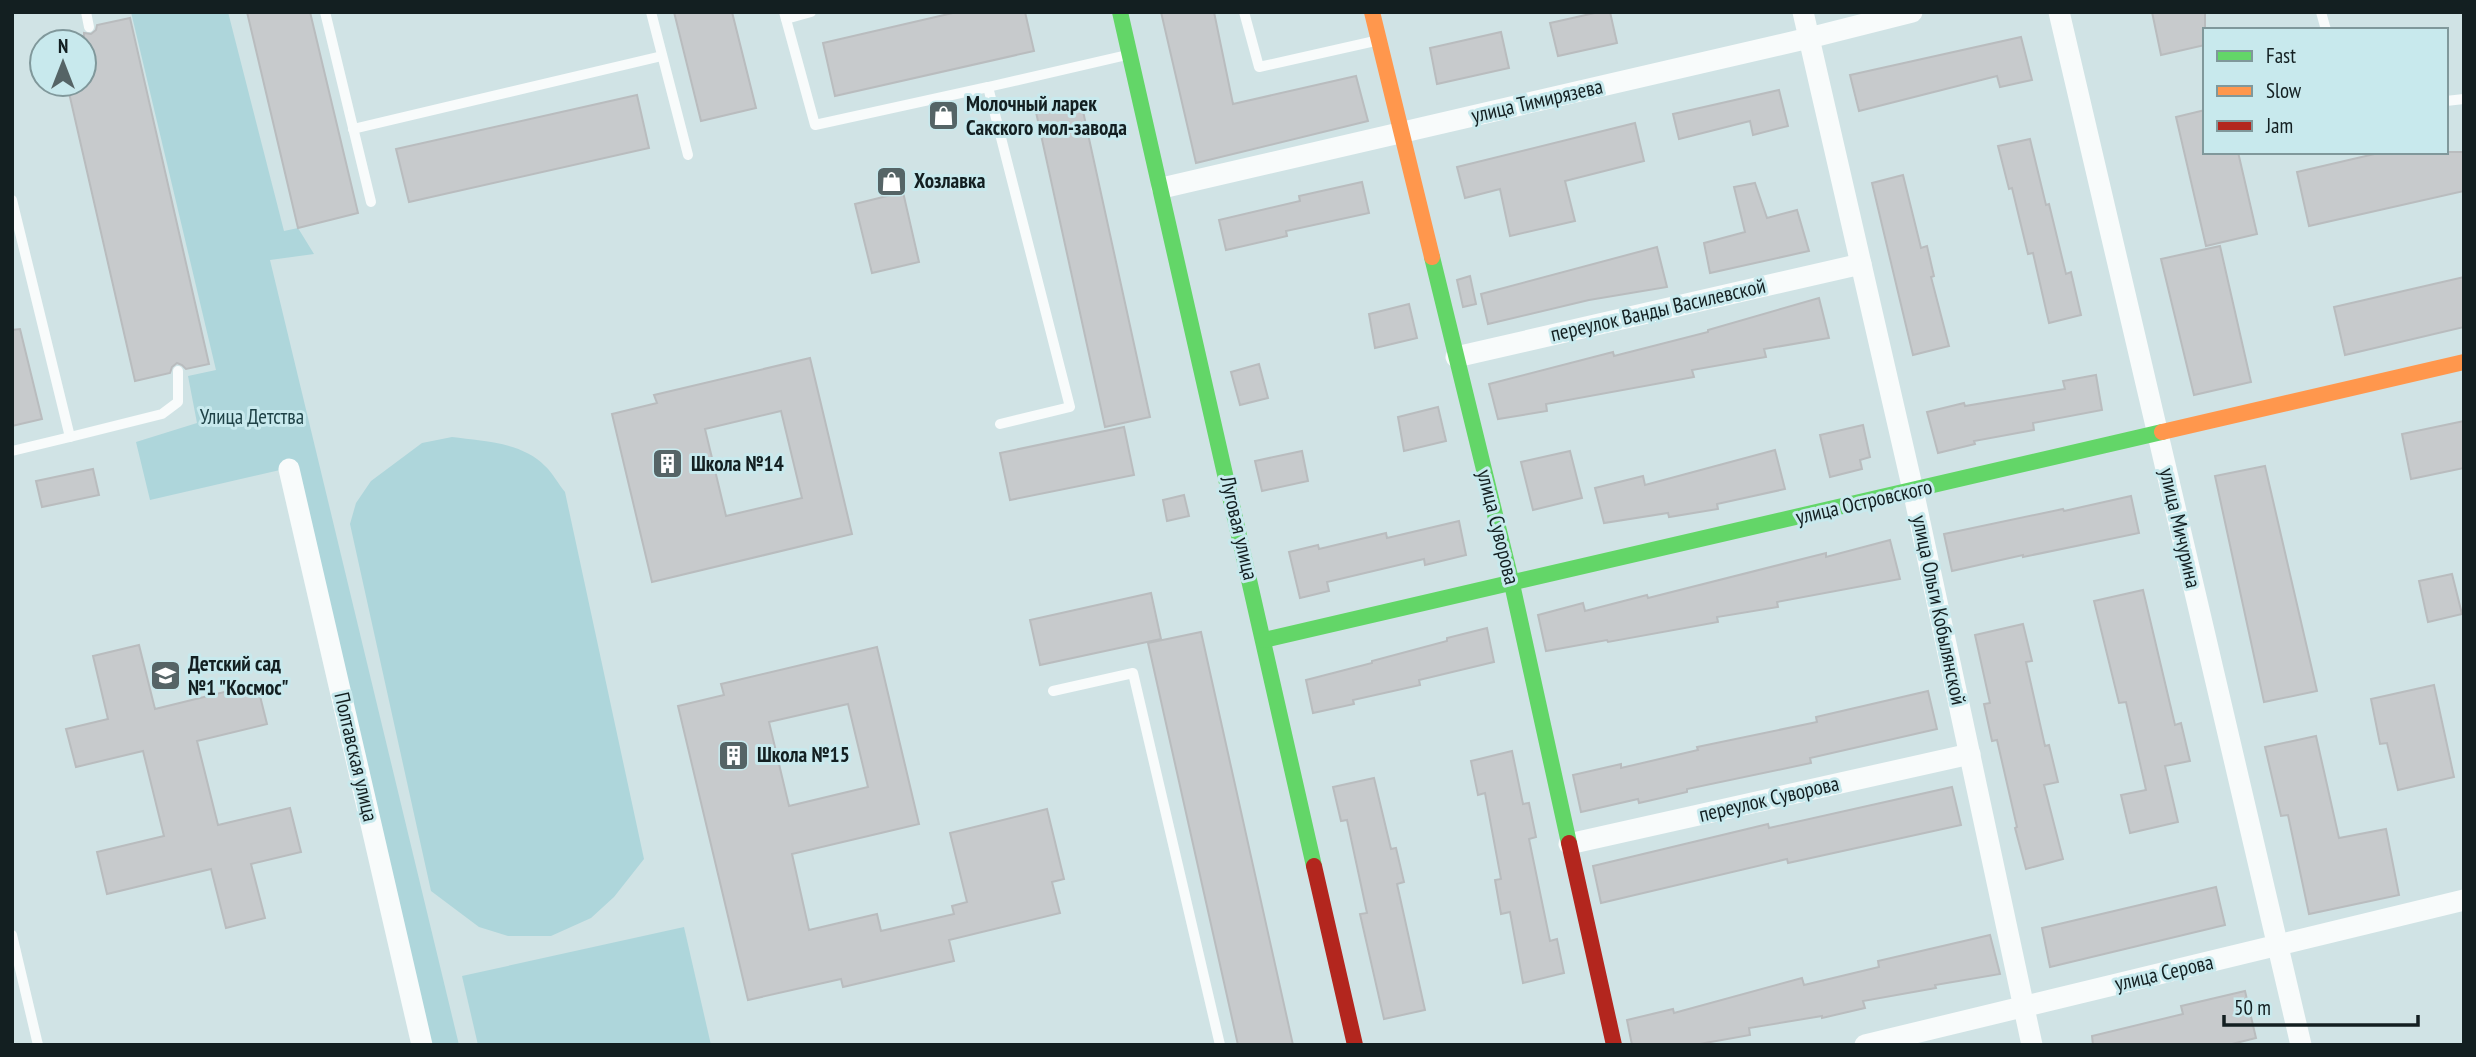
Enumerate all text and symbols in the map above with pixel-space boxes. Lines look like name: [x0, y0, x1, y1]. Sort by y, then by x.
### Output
north arrow: [28, 28, 98, 98]
legend: [2203, 28, 2448, 154]
text: N: [58, 34, 68, 58]
text: Fast: [2266, 42, 2296, 69]
street label: улица Тимирязева: [1469, 72, 1605, 129]
text: Slow: [2266, 77, 2302, 104]
place label: Молочный ларек Сакского мол-завода: [966, 90, 1127, 141]
shop icon: Молочный ларек Сакского мол-завода: [926, 99, 960, 133]
text: Jam: [2265, 112, 2293, 139]
shop icon: Хозлавка: [874, 164, 908, 198]
place label: Хозлавка: [914, 167, 986, 194]
street label: переулок Ванды Василевской: [1548, 272, 1768, 347]
park label: Улица Детства: [200, 403, 304, 430]
building icon: Школа №14: [651, 447, 685, 481]
place label: Школа №14: [691, 450, 784, 477]
street label: улица Мичурина: [2154, 465, 2207, 590]
street label: улица Суворова: [1471, 467, 1526, 587]
street label: Луговая улица: [1214, 472, 1265, 583]
street label: улица Островского: [1793, 473, 1935, 530]
street label: улица Ольги Кобылянской: [1906, 513, 1973, 707]
place label: Детский сад №1 "Космос": [188, 650, 289, 701]
school or university icon: Детский сад №1 "Космос": [148, 659, 182, 693]
street label: Полтавская улица: [329, 690, 384, 824]
building icon: Школа №15: [717, 738, 751, 772]
place label: Школа №15: [757, 741, 850, 768]
street label: переулок Суворова: [1696, 769, 1842, 828]
street label: улица Серова: [2112, 948, 2216, 997]
scale bar: [2224, 984, 2418, 1028]
text: 50 m: [2234, 994, 2271, 1021]

